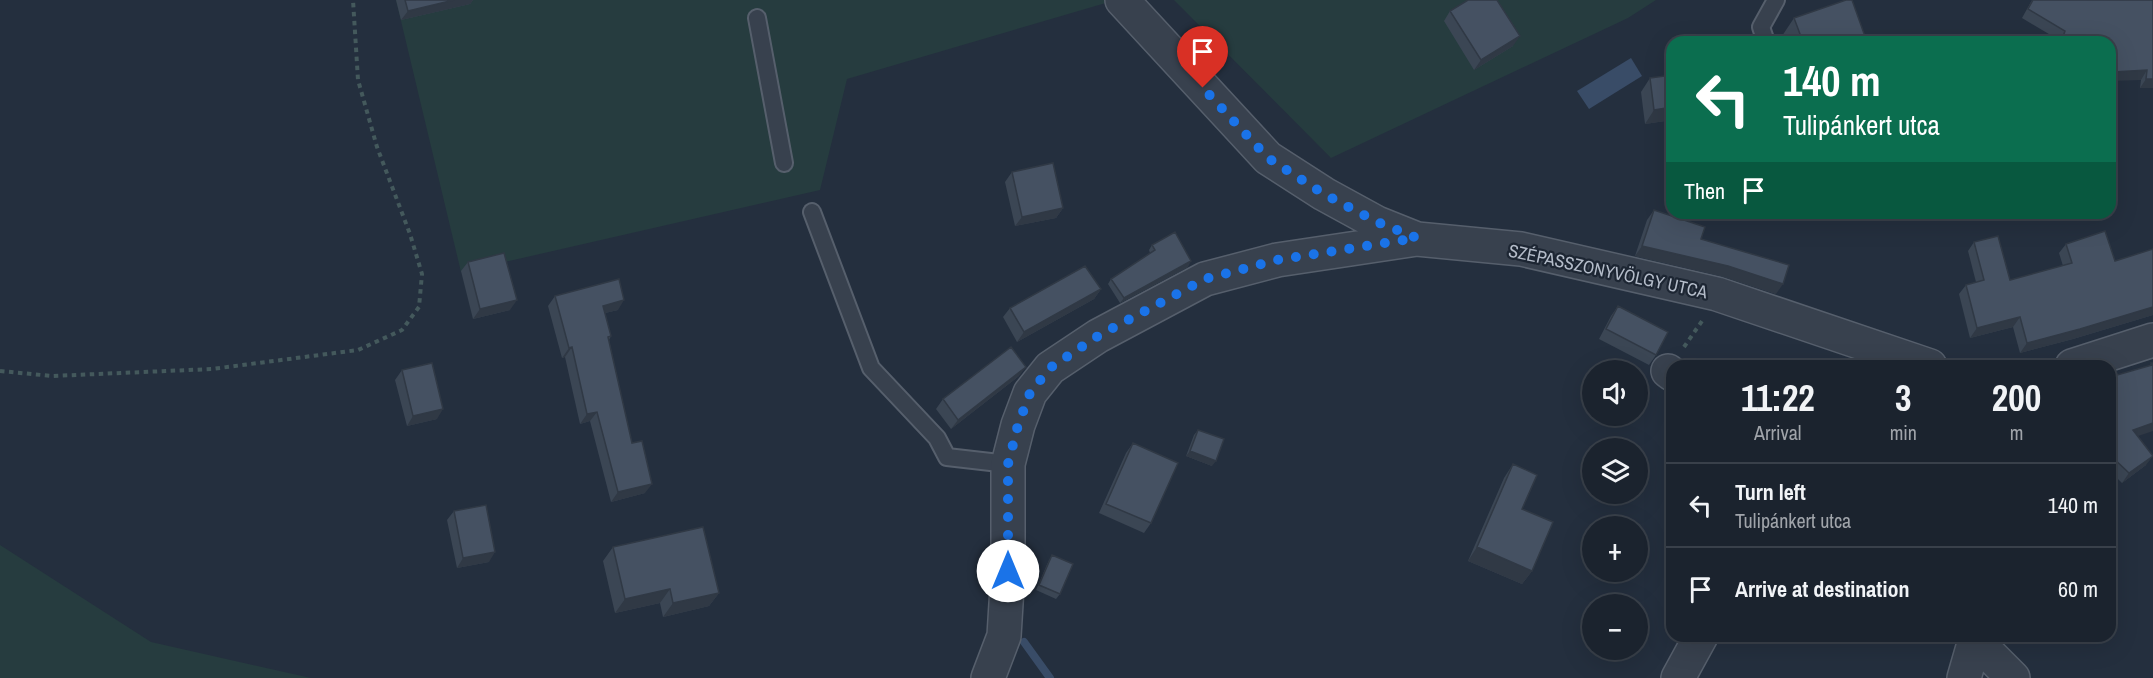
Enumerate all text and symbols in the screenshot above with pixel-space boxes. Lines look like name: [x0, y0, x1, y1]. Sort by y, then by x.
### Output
pin: [1177, 26, 1228, 88]
icon: arrive: [1186, 35, 1219, 68]
text: 140 m: [1783, 53, 1881, 109]
icon: left: [1684, 60, 1762, 138]
text: Tulipánkert utca: [1783, 107, 1940, 143]
icon: arrive: [1737, 174, 1770, 207]
text: Then: [1684, 176, 1725, 206]
street label: SZÉPASSZONYVÖLGY UTCA: [1506, 238, 1710, 304]
map controls: [1582, 360, 1648, 660]
button: sound: [1582, 360, 1648, 426]
text: 11:22: [1741, 374, 1815, 422]
text: 3: [1895, 374, 1912, 422]
text: 200: [1992, 374, 2041, 422]
text: Arrival: [1754, 419, 1802, 446]
text: min: [1890, 419, 1917, 446]
text: m: [2010, 419, 2023, 446]
button: layers: [1582, 438, 1648, 504]
text: Turn left: [1735, 477, 1806, 507]
icon: left: [1684, 489, 1717, 522]
text: 140 m: [2048, 490, 2098, 520]
text: Tulipánkert utca: [1735, 507, 1851, 534]
button: +: [1582, 516, 1648, 582]
position arrow: [976, 539, 1040, 603]
icon: arrive: [1684, 573, 1717, 606]
text: Arrive at destination: [1735, 574, 1909, 604]
text: 60 m: [2058, 574, 2098, 604]
button: −: [1582, 594, 1648, 660]

